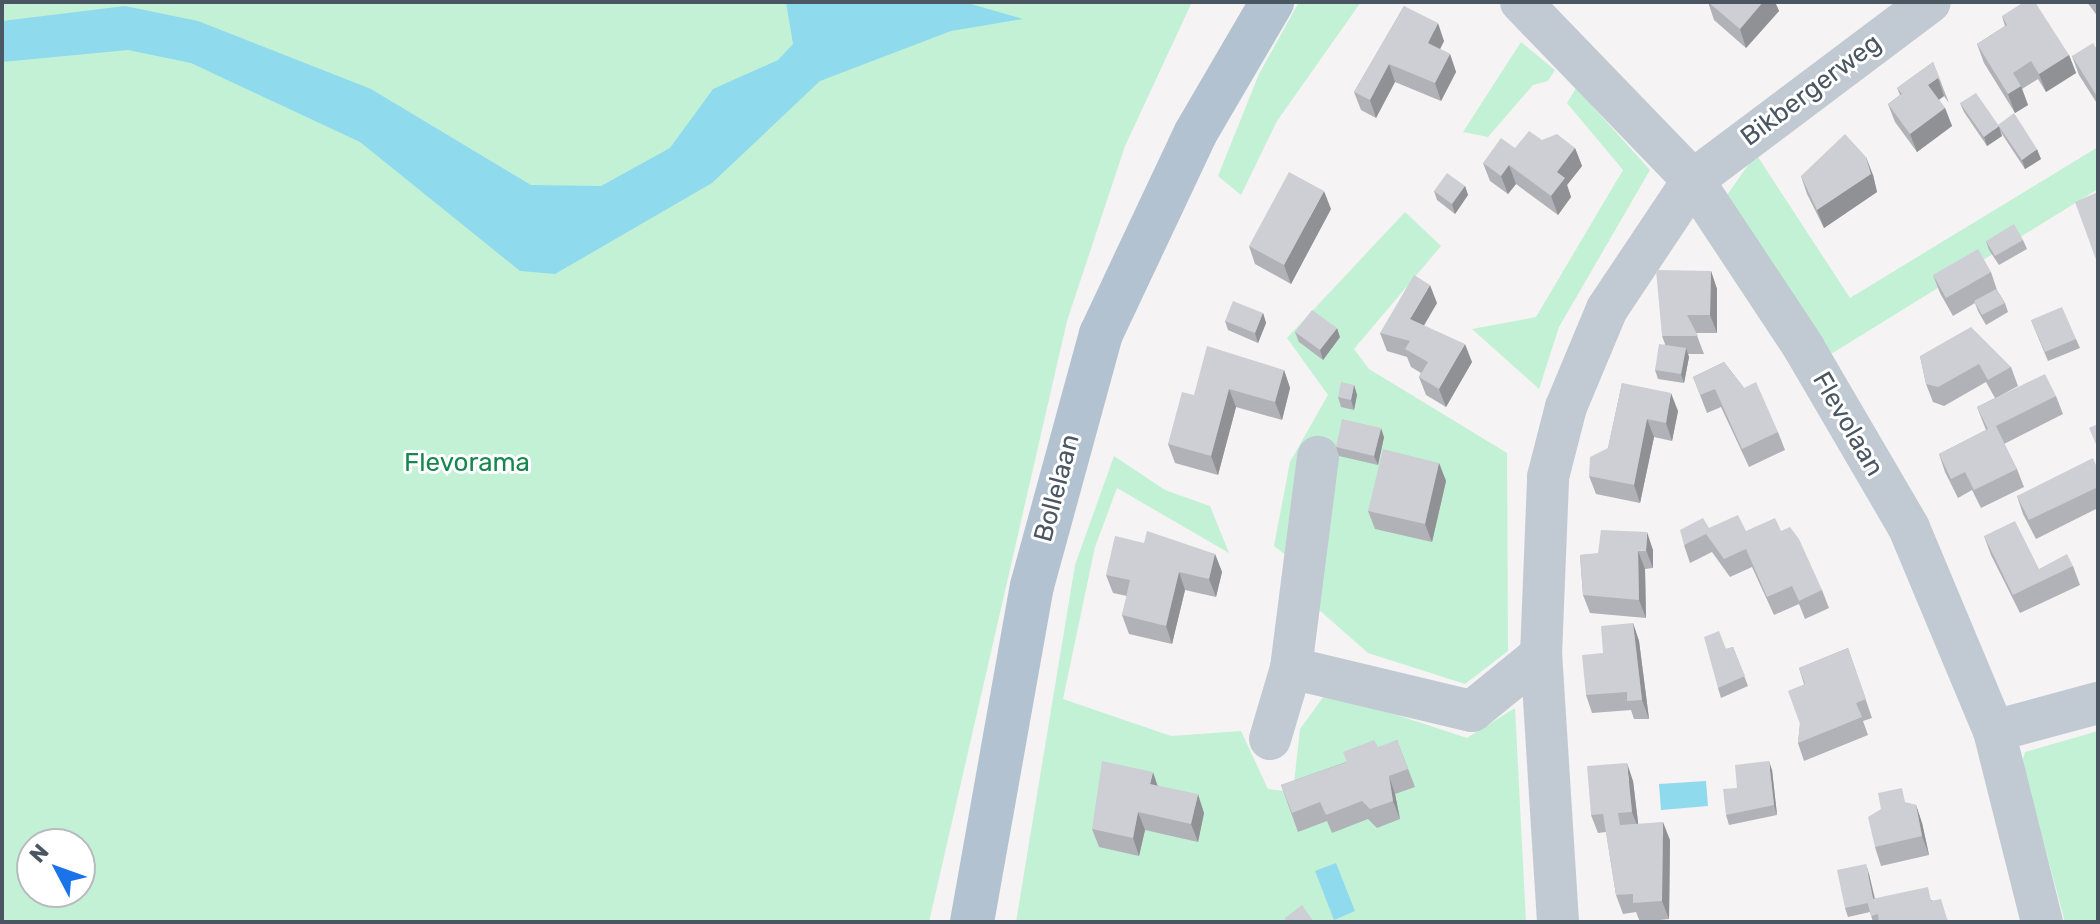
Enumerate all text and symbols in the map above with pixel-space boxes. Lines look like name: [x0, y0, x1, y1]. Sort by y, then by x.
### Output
street label: Bikbergerweg: [1735, 27, 1887, 153]
street label: Flevolaan: [1806, 366, 1890, 482]
street label: Bollelaan: [1028, 431, 1086, 545]
park label: Flevorama: [404, 447, 530, 479]
north arrow: [16, 828, 96, 908]
text: N: [24, 838, 54, 868]

